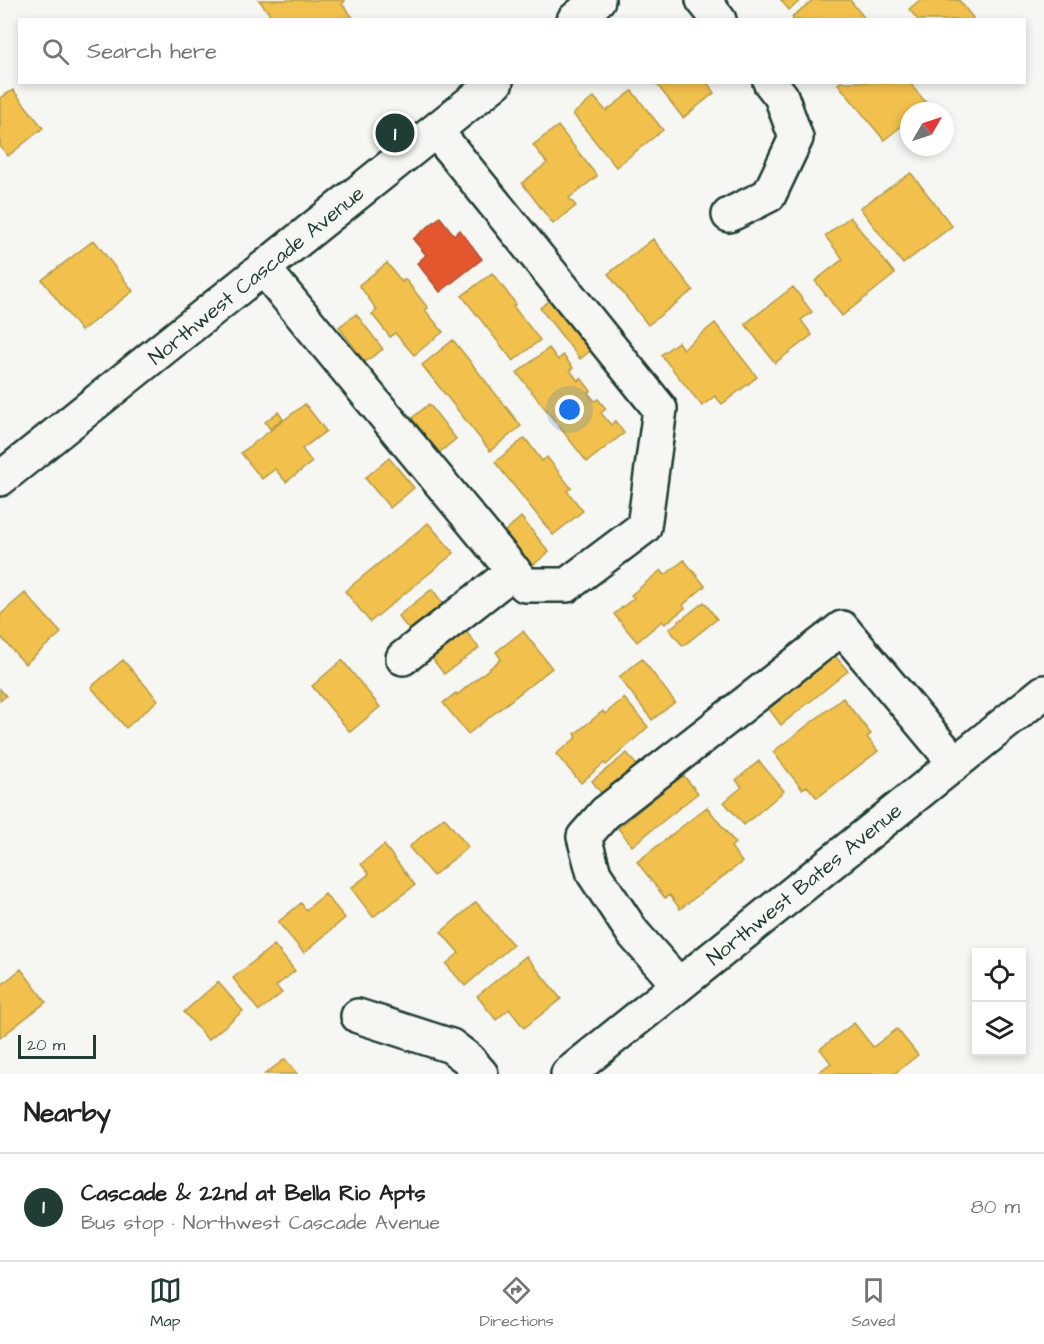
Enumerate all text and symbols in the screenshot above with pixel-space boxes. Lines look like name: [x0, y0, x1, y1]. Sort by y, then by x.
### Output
search box: [18, 18, 1026, 84]
icon: search: [39, 35, 72, 68]
text: Search here: [87, 36, 217, 67]
north arrow: [900, 102, 954, 156]
pin: 1: [376, 110, 414, 156]
street label: Northwest Cascade Avenue: [142, 179, 370, 372]
your location: [555, 395, 584, 424]
street label: Northwest Bates Avenue: [700, 796, 908, 972]
map controls: [972, 948, 1026, 1056]
button: locate: [972, 948, 1026, 1002]
button: layers: [972, 1002, 1026, 1056]
scale bar: [18, 1032, 96, 1060]
text: 20 m: [27, 1034, 65, 1056]
text: Nearby: [24, 1095, 111, 1131]
text: Cascade & 22nd at Bella Rio Apts: [81, 1178, 426, 1209]
text: 1: [42, 1193, 45, 1221]
text: 80 m: [971, 1193, 1020, 1221]
text: Bus stop · Northwest Cascade Avenue: [81, 1209, 440, 1237]
tab: Map: [149, 1274, 182, 1332]
tab: Directions: [480, 1274, 554, 1332]
tab: Saved: [852, 1274, 895, 1332]

